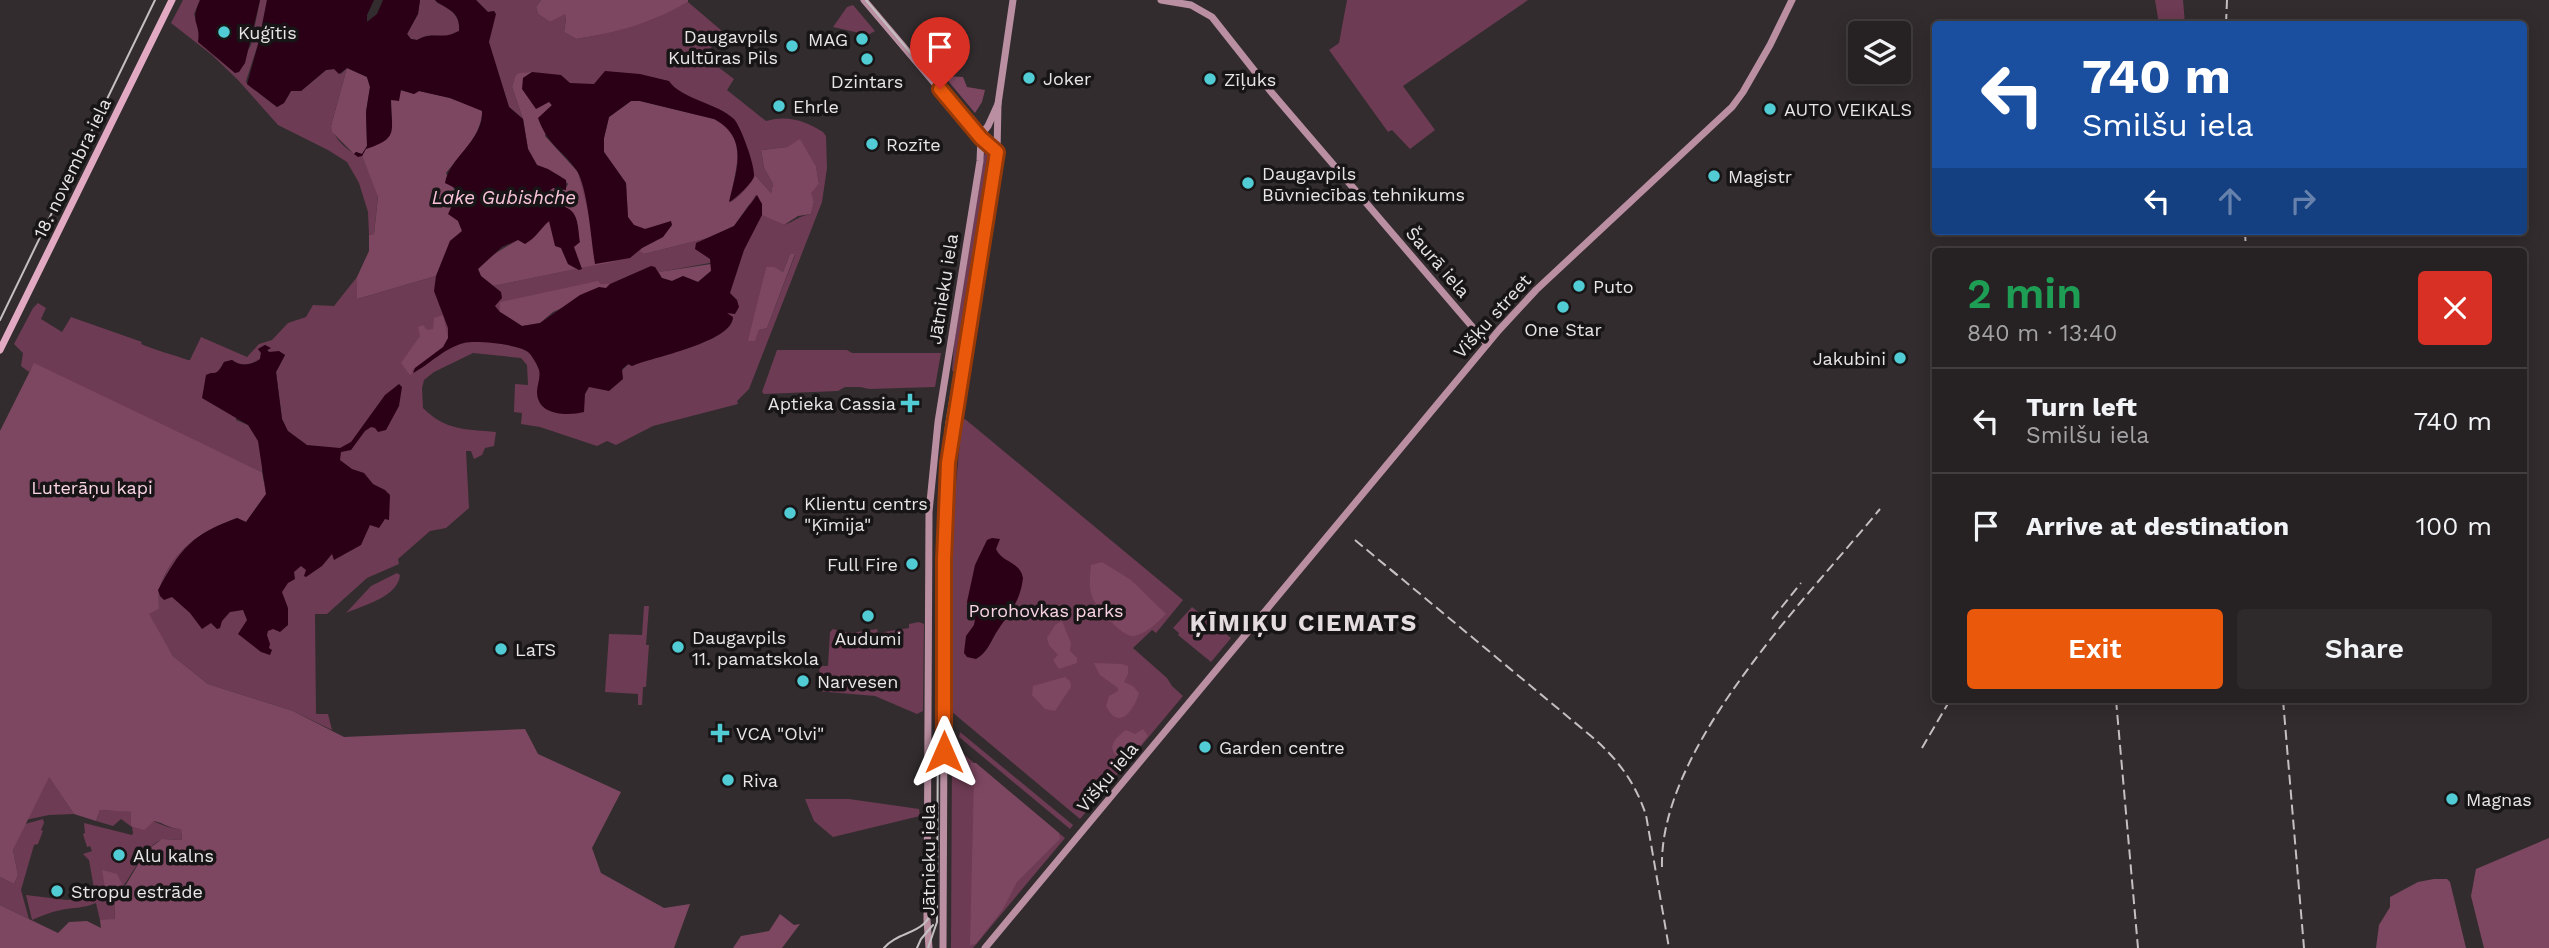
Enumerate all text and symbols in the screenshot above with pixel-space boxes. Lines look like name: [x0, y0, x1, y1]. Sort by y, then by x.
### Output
pin: [910, 17, 970, 89]
map controls: [1848, 21, 1911, 84]
button: layers: [1848, 21, 1911, 84]
place label: Kuģītis: [238, 22, 297, 43]
marker: Kuģītis: [216, 24, 232, 40]
place label: Daugavpils Kultūras Pils: [668, 26, 778, 68]
icon: arrive: [921, 28, 959, 66]
place label: MAG: [808, 29, 848, 50]
marker: MAG: [854, 31, 870, 47]
marker: Daugavpils Kultūras Pils: [784, 38, 800, 54]
text: 740 m: [2082, 47, 2231, 105]
icon: left: [1967, 49, 2058, 140]
marker: Dzintars: [859, 51, 875, 67]
place label: Joker: [1043, 68, 1091, 89]
place label: Zīļuks: [1224, 69, 1276, 90]
marker: Joker: [1021, 70, 1037, 86]
place label: Dzintars: [831, 71, 903, 92]
marker: Zīļuks: [1202, 71, 1218, 87]
street label: 18. novembra iela: [29, 95, 115, 241]
place label: Ehrle: [793, 96, 839, 117]
marker: Ehrle: [771, 98, 787, 114]
place label: AUTO VEIKALS: [1784, 99, 1912, 120]
marker: AUTO VEIKALS: [1762, 101, 1778, 117]
text: Smilšu iela: [2082, 106, 2254, 144]
place label: Rozīte: [886, 134, 941, 155]
marker: Rozīte: [864, 136, 880, 152]
place label: Daugavpils Būvniecības tehnikums: [1262, 163, 1465, 205]
place label: Magistr: [1728, 166, 1792, 187]
marker: Magistr: [1706, 168, 1722, 184]
marker: Daugavpils Būvniecības tehnikums: [1240, 175, 1256, 191]
icon: left: [2138, 182, 2176, 220]
icon: ahead: [2211, 182, 2249, 220]
icon: right: [2284, 182, 2322, 220]
water label: Lake Gubishche: [432, 186, 576, 209]
street label: Šaurā iela: [1402, 222, 1474, 302]
street label: Jātnieku iela: [924, 232, 962, 346]
street label: Višķu street: [1449, 269, 1535, 362]
text: 2 min: [1967, 269, 2082, 318]
button: close: [2418, 271, 2492, 345]
place label: Puto: [1593, 276, 1633, 297]
marker: Puto: [1571, 278, 1587, 294]
marker: One Star: [1555, 299, 1571, 315]
place label: One Star: [1524, 319, 1602, 340]
text: 840 m · 13:40: [1967, 320, 2117, 347]
place label: Jakubini: [1813, 348, 1886, 369]
marker: Jakubini: [1892, 350, 1908, 366]
text: Turn left: [2026, 392, 2137, 422]
place label: Aptieka Cassia: [768, 393, 896, 414]
marker: Aptieka Cassia: [902, 395, 918, 411]
icon: left: [1967, 402, 2005, 440]
text: 740 m: [2413, 406, 2492, 436]
text: Smilšu iela: [2026, 422, 2149, 449]
park label: Luterāņu kapi: [31, 477, 153, 498]
place label: Klientu centrs "Ķīmija": [804, 493, 928, 535]
marker: Klientu centrs "Ķīmija": [782, 505, 798, 521]
icon: arrive: [1967, 507, 2005, 545]
text: Arrive at destination: [2026, 511, 2289, 541]
text: 100 m: [2416, 511, 2492, 541]
place label: Full Fire: [827, 554, 898, 575]
marker: Full Fire: [904, 556, 920, 572]
park label: Porohovkas parks: [969, 600, 1123, 621]
marker: Audumi: [860, 608, 876, 624]
district label: ĶĪMIĶU CIEMATS: [1190, 609, 1418, 637]
button: Exit: [1967, 609, 2223, 689]
button: Share: [2237, 609, 2492, 689]
place label: Daugavpils 11. pamatskola: [692, 627, 819, 669]
place label: Audumi: [834, 628, 902, 649]
place label: LaTS: [515, 639, 556, 660]
marker: Daugavpils 11. pamatskola: [670, 639, 686, 655]
marker: LaTS: [493, 641, 509, 657]
place label: Narvesen: [817, 671, 898, 692]
marker: Narvesen: [795, 673, 811, 689]
position arrow: [907, 715, 981, 789]
marker: VCA "Olvi": [710, 723, 730, 743]
place label: VCA "Olvi": [736, 723, 824, 744]
place label: Garden centre: [1219, 737, 1345, 758]
street label: Višķu iela: [1072, 738, 1142, 816]
marker: Garden centre: [1197, 739, 1213, 755]
place label: Riva: [742, 770, 778, 791]
marker: Riva: [720, 772, 736, 788]
place label: Magnas: [2466, 789, 2532, 810]
marker: Magnas: [2444, 791, 2460, 807]
street label: Jātnieku iela: [918, 804, 939, 916]
place label: Alu kalns: [133, 845, 214, 866]
marker: Alu kalns: [111, 847, 127, 863]
place label: Stropu estrāde: [71, 881, 203, 902]
marker: Stropu estrāde: [49, 883, 65, 899]

